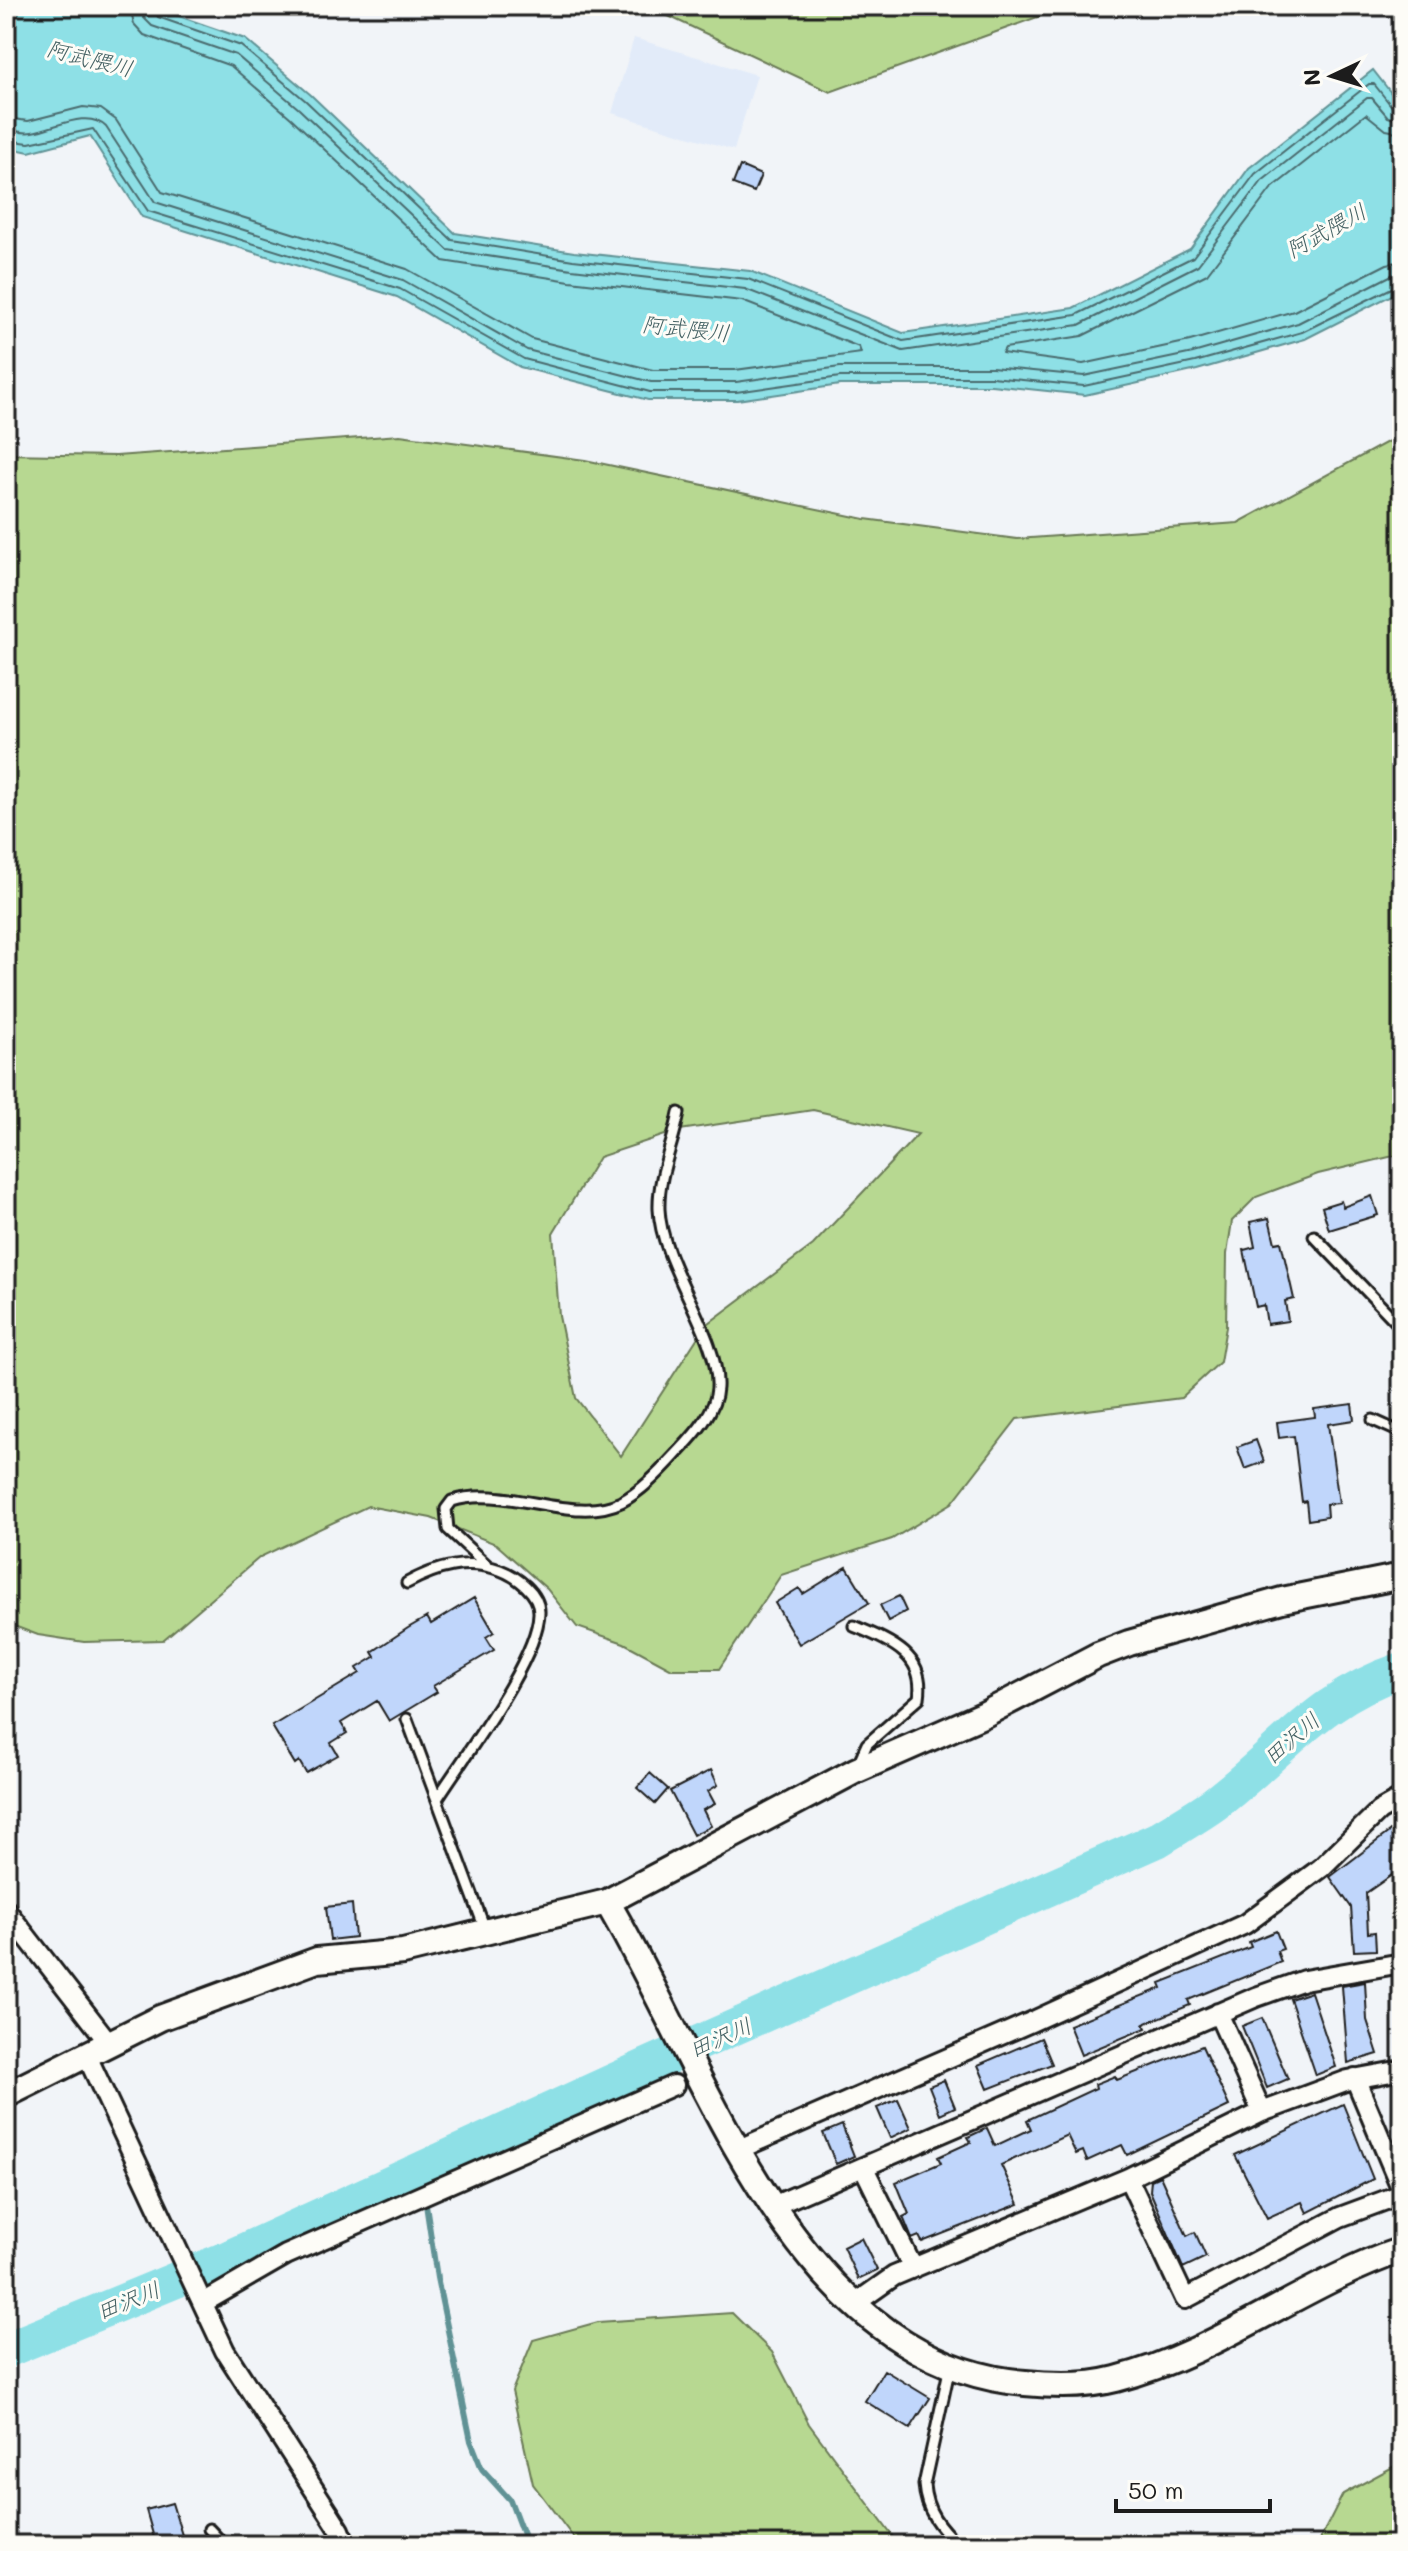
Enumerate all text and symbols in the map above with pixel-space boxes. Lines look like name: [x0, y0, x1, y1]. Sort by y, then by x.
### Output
water label: 阿武隈川: [44, 33, 136, 83]
north arrow: [1292, 36, 1372, 116]
text: N: [1297, 68, 1327, 87]
water label: 阿武隈川: [1280, 196, 1372, 264]
water label: 阿武隈川: [641, 309, 731, 347]
water label: 田沢川: [1257, 1705, 1325, 1771]
water label: 田沢川: [684, 2010, 756, 2064]
water label: 田沢川: [92, 2274, 164, 2326]
scale bar: [1116, 2463, 1270, 2513]
text: 50 m: [1128, 2474, 1184, 2505]

